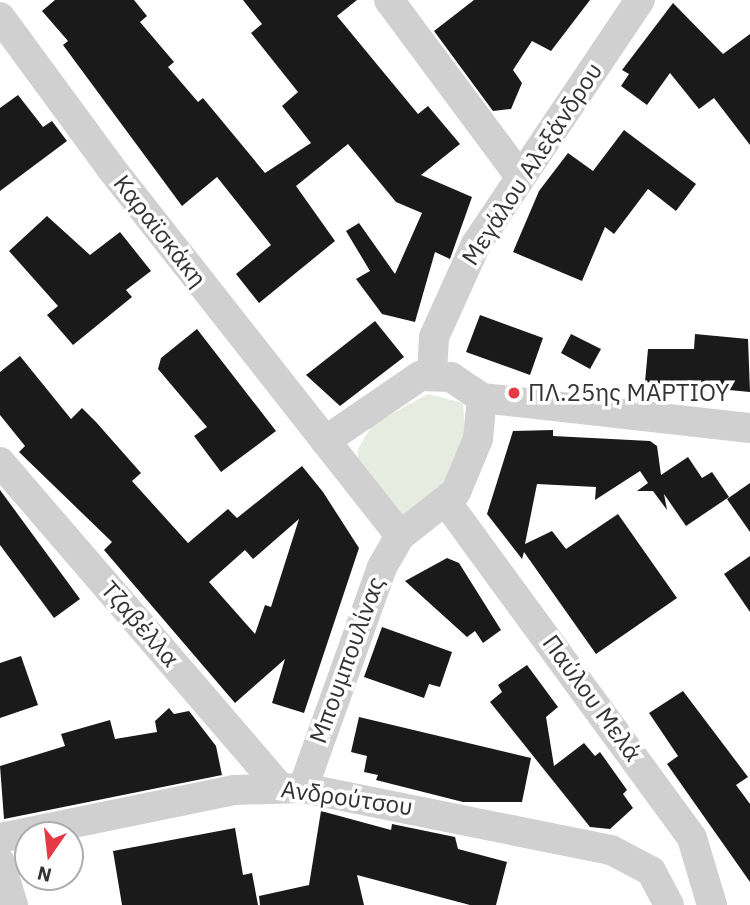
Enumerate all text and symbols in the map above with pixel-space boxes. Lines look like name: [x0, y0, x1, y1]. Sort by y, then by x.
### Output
street label: Μεγάλου Αλεξάνδρου: [456, 57, 608, 271]
street label: Καραϊσκάκη: [107, 169, 213, 293]
place label: ΠΛ.25ης ΜΑΡΤΙΟΥ: [528, 379, 729, 407]
marker: ΠΛ.25ης ΜΑΡΤΙΟΥ: [506, 385, 522, 401]
street label: Μπουμπουλίνας: [304, 573, 390, 747]
street label: Τζαβέλλα: [95, 575, 185, 673]
street label: Παύλου Μελά: [536, 629, 648, 767]
street label: Ανδρούτσου: [279, 774, 415, 822]
north arrow: [14, 821, 84, 891]
text: N: [35, 861, 54, 888]

